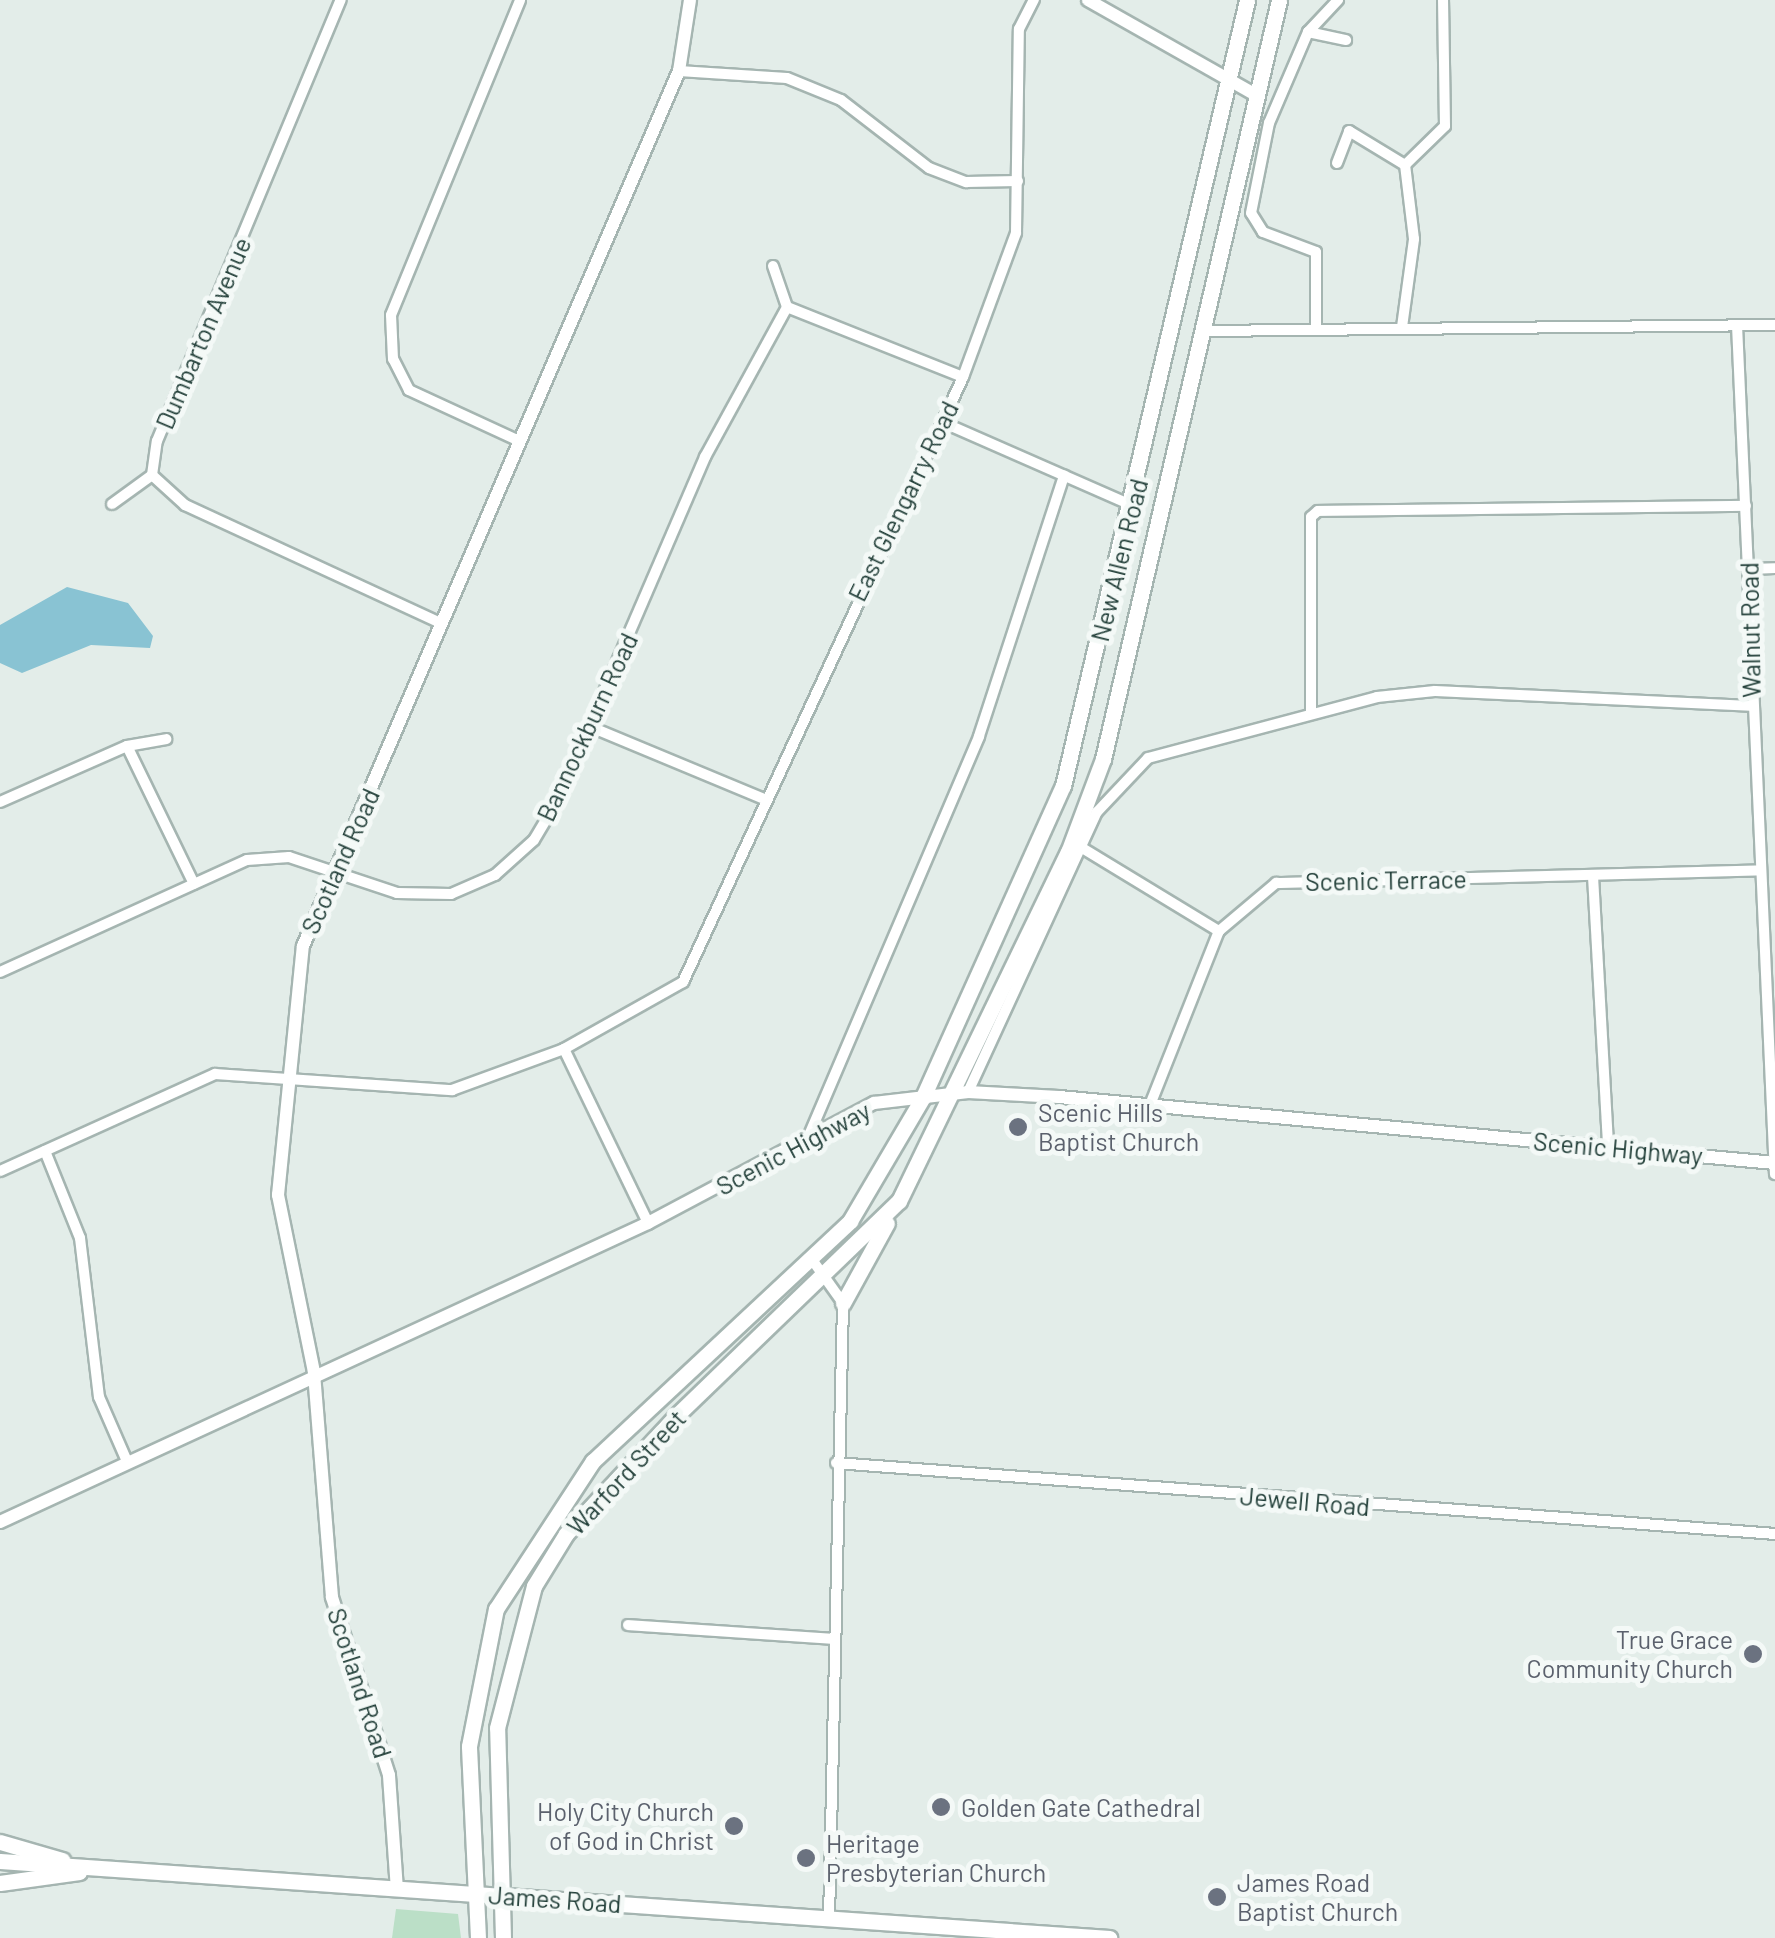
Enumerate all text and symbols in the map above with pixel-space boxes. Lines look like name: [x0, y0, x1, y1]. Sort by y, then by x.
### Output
street label: Dumbarton Avenue: [149, 233, 257, 433]
street label: East Glengarry Road: [842, 396, 964, 606]
street label: New Allen Road: [1084, 476, 1154, 644]
street label: Walnut Road: [1734, 562, 1766, 698]
street label: Bannockburn Road: [530, 628, 644, 826]
street label: Scotland Road: [295, 784, 385, 938]
street label: Scenic Terrace: [1305, 864, 1467, 896]
street label: Scenic Highway: [711, 1095, 875, 1201]
place label: Scenic Hills Baptist Church: [1038, 1098, 1199, 1157]
marker: Scenic Hills Baptist Church: [1007, 1116, 1029, 1138]
street label: Scenic Highway: [1532, 1126, 1704, 1170]
street label: Warford Street: [560, 1403, 692, 1541]
street label: Jewell Road: [1239, 1480, 1371, 1522]
street label: Scotland Road: [322, 1604, 398, 1762]
place label: True Grace Community Church: [1527, 1625, 1733, 1684]
marker: True Grace Community Church: [1742, 1643, 1764, 1665]
place label: Golden Gate Cathedral: [961, 1792, 1201, 1822]
marker: Golden Gate Cathedral: [930, 1796, 952, 1818]
place label: Holy City Church of God in Christ: [537, 1797, 714, 1856]
marker: Holy City Church of God in Christ: [723, 1815, 745, 1837]
place label: Heritage Presbyterian Church: [826, 1829, 1046, 1888]
marker: Heritage Presbyterian Church: [795, 1847, 817, 1869]
place label: James Road Baptist Church: [1237, 1868, 1398, 1927]
street label: James Road: [488, 1879, 622, 1919]
marker: James Road Baptist Church: [1206, 1886, 1228, 1908]

